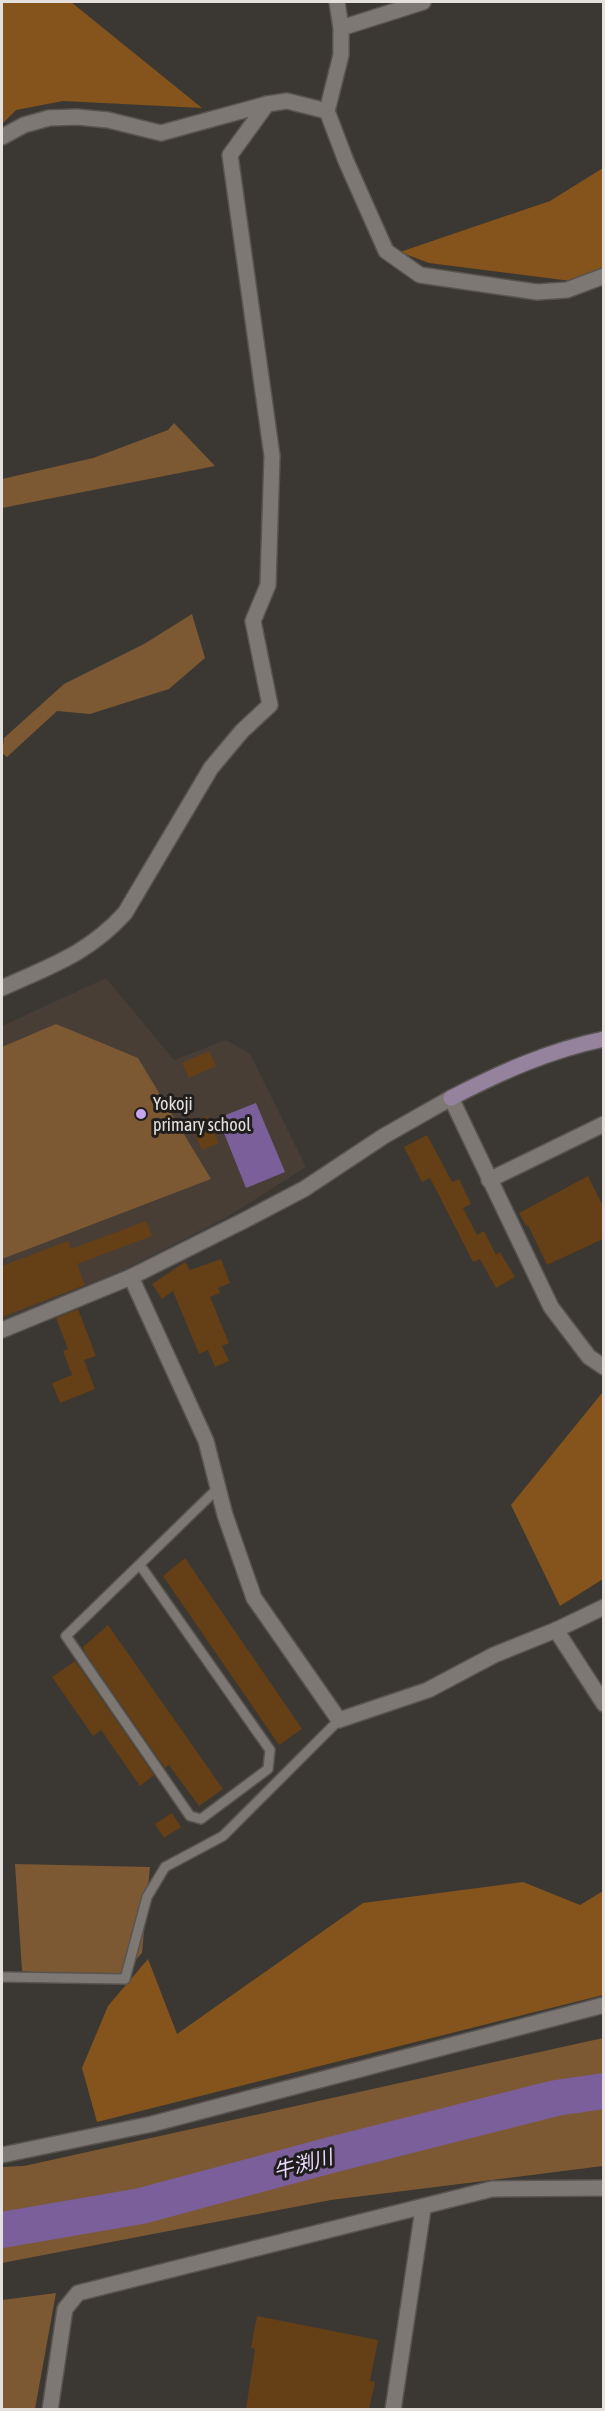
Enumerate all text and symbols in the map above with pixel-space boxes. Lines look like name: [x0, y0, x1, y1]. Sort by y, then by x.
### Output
place label: Yokoji primary school: [153, 1093, 251, 1135]
marker: Yokoji primary school: [134, 1107, 148, 1121]
water label: 牛渕川: [271, 2144, 337, 2182]

